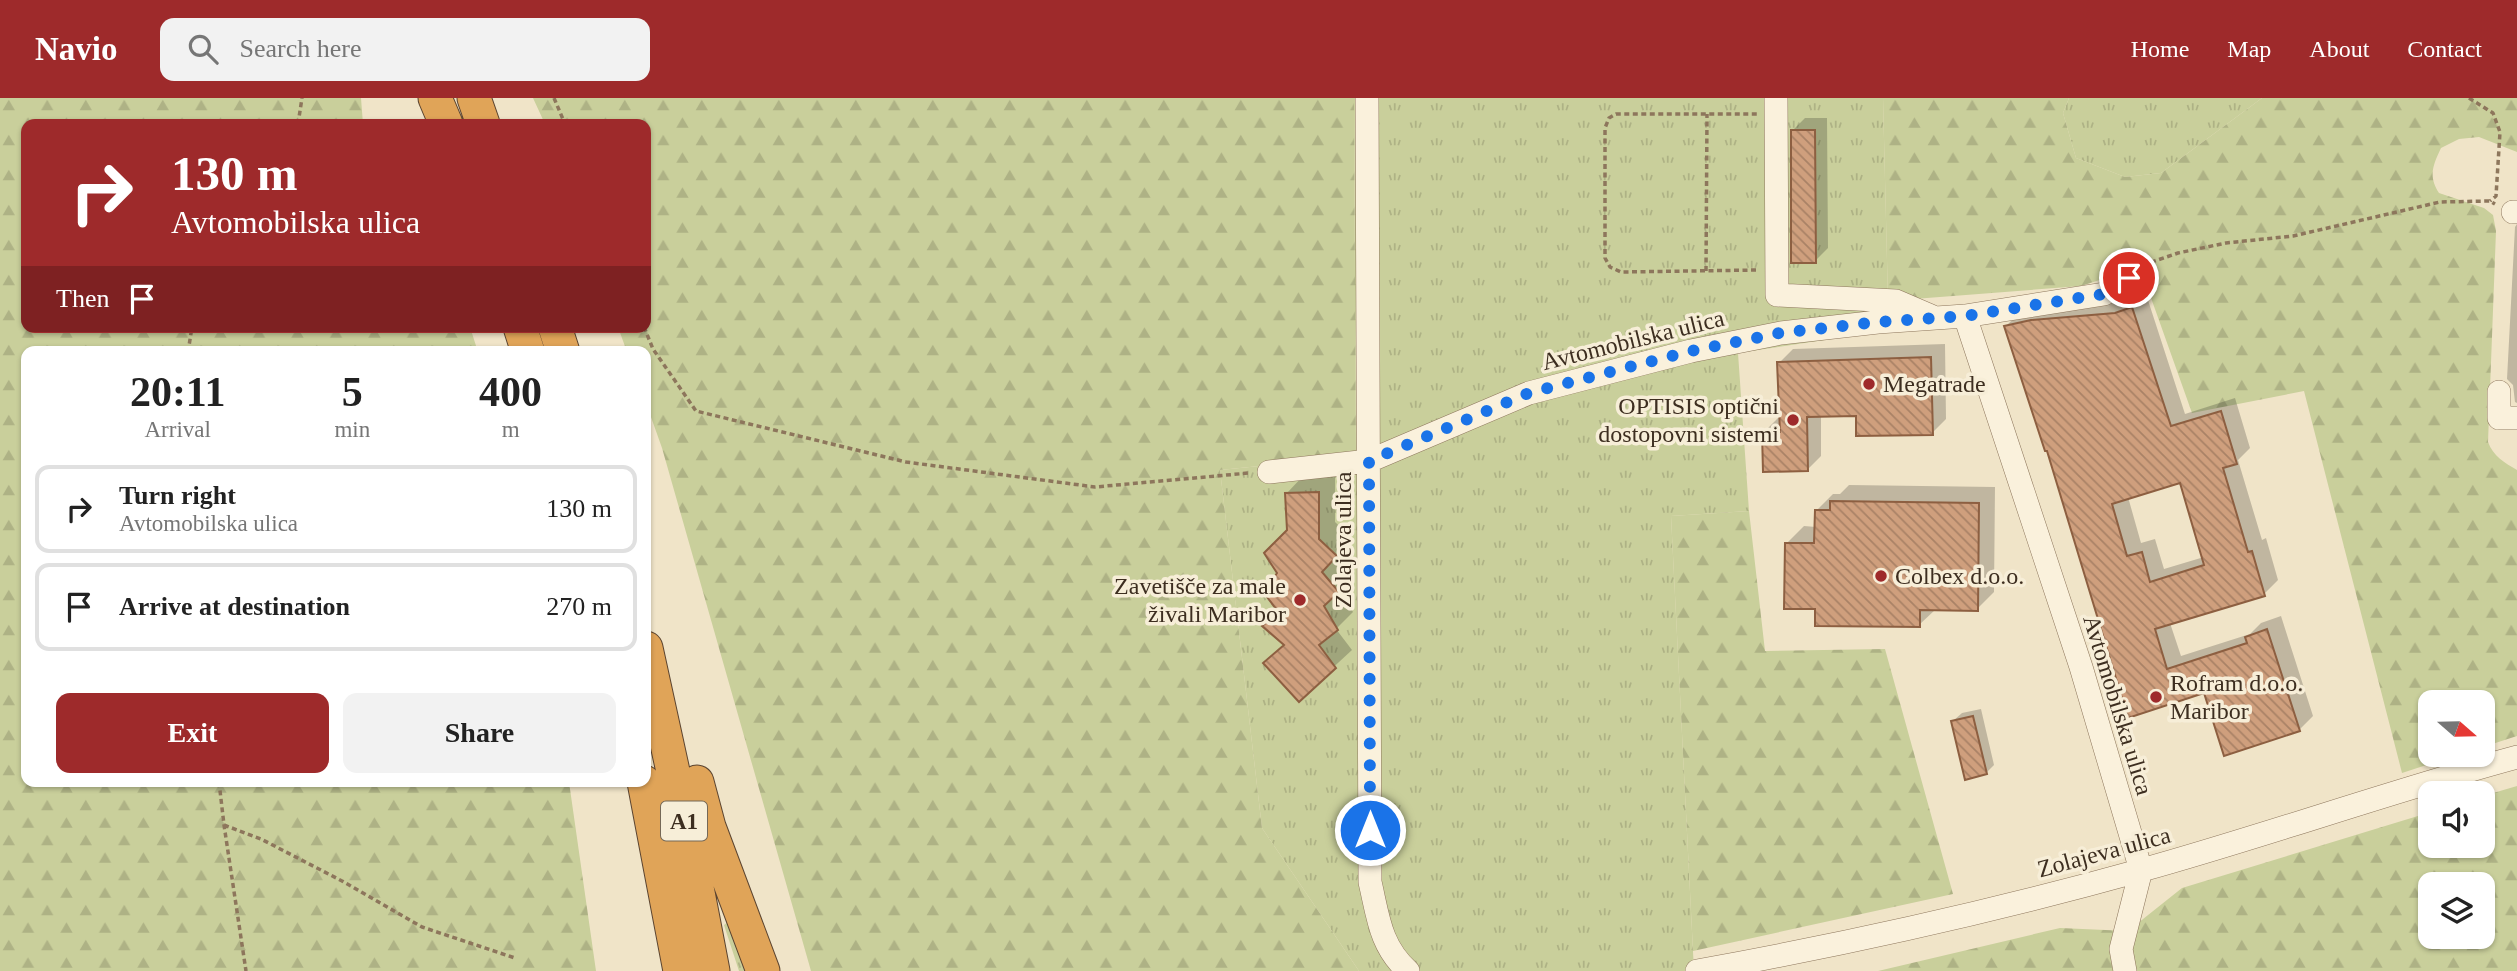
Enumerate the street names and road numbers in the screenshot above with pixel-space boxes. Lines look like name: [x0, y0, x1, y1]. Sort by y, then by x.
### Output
street label: Avtomobilska ulica: [1539, 305, 1727, 375]
street label: Zolajeva ulica: [1330, 471, 1356, 608]
street label: Avtomobilska ulica: [2078, 612, 2158, 798]
road number: A1: [661, 802, 707, 841]
street label: Zolajeva ulica: [2035, 822, 2174, 882]

